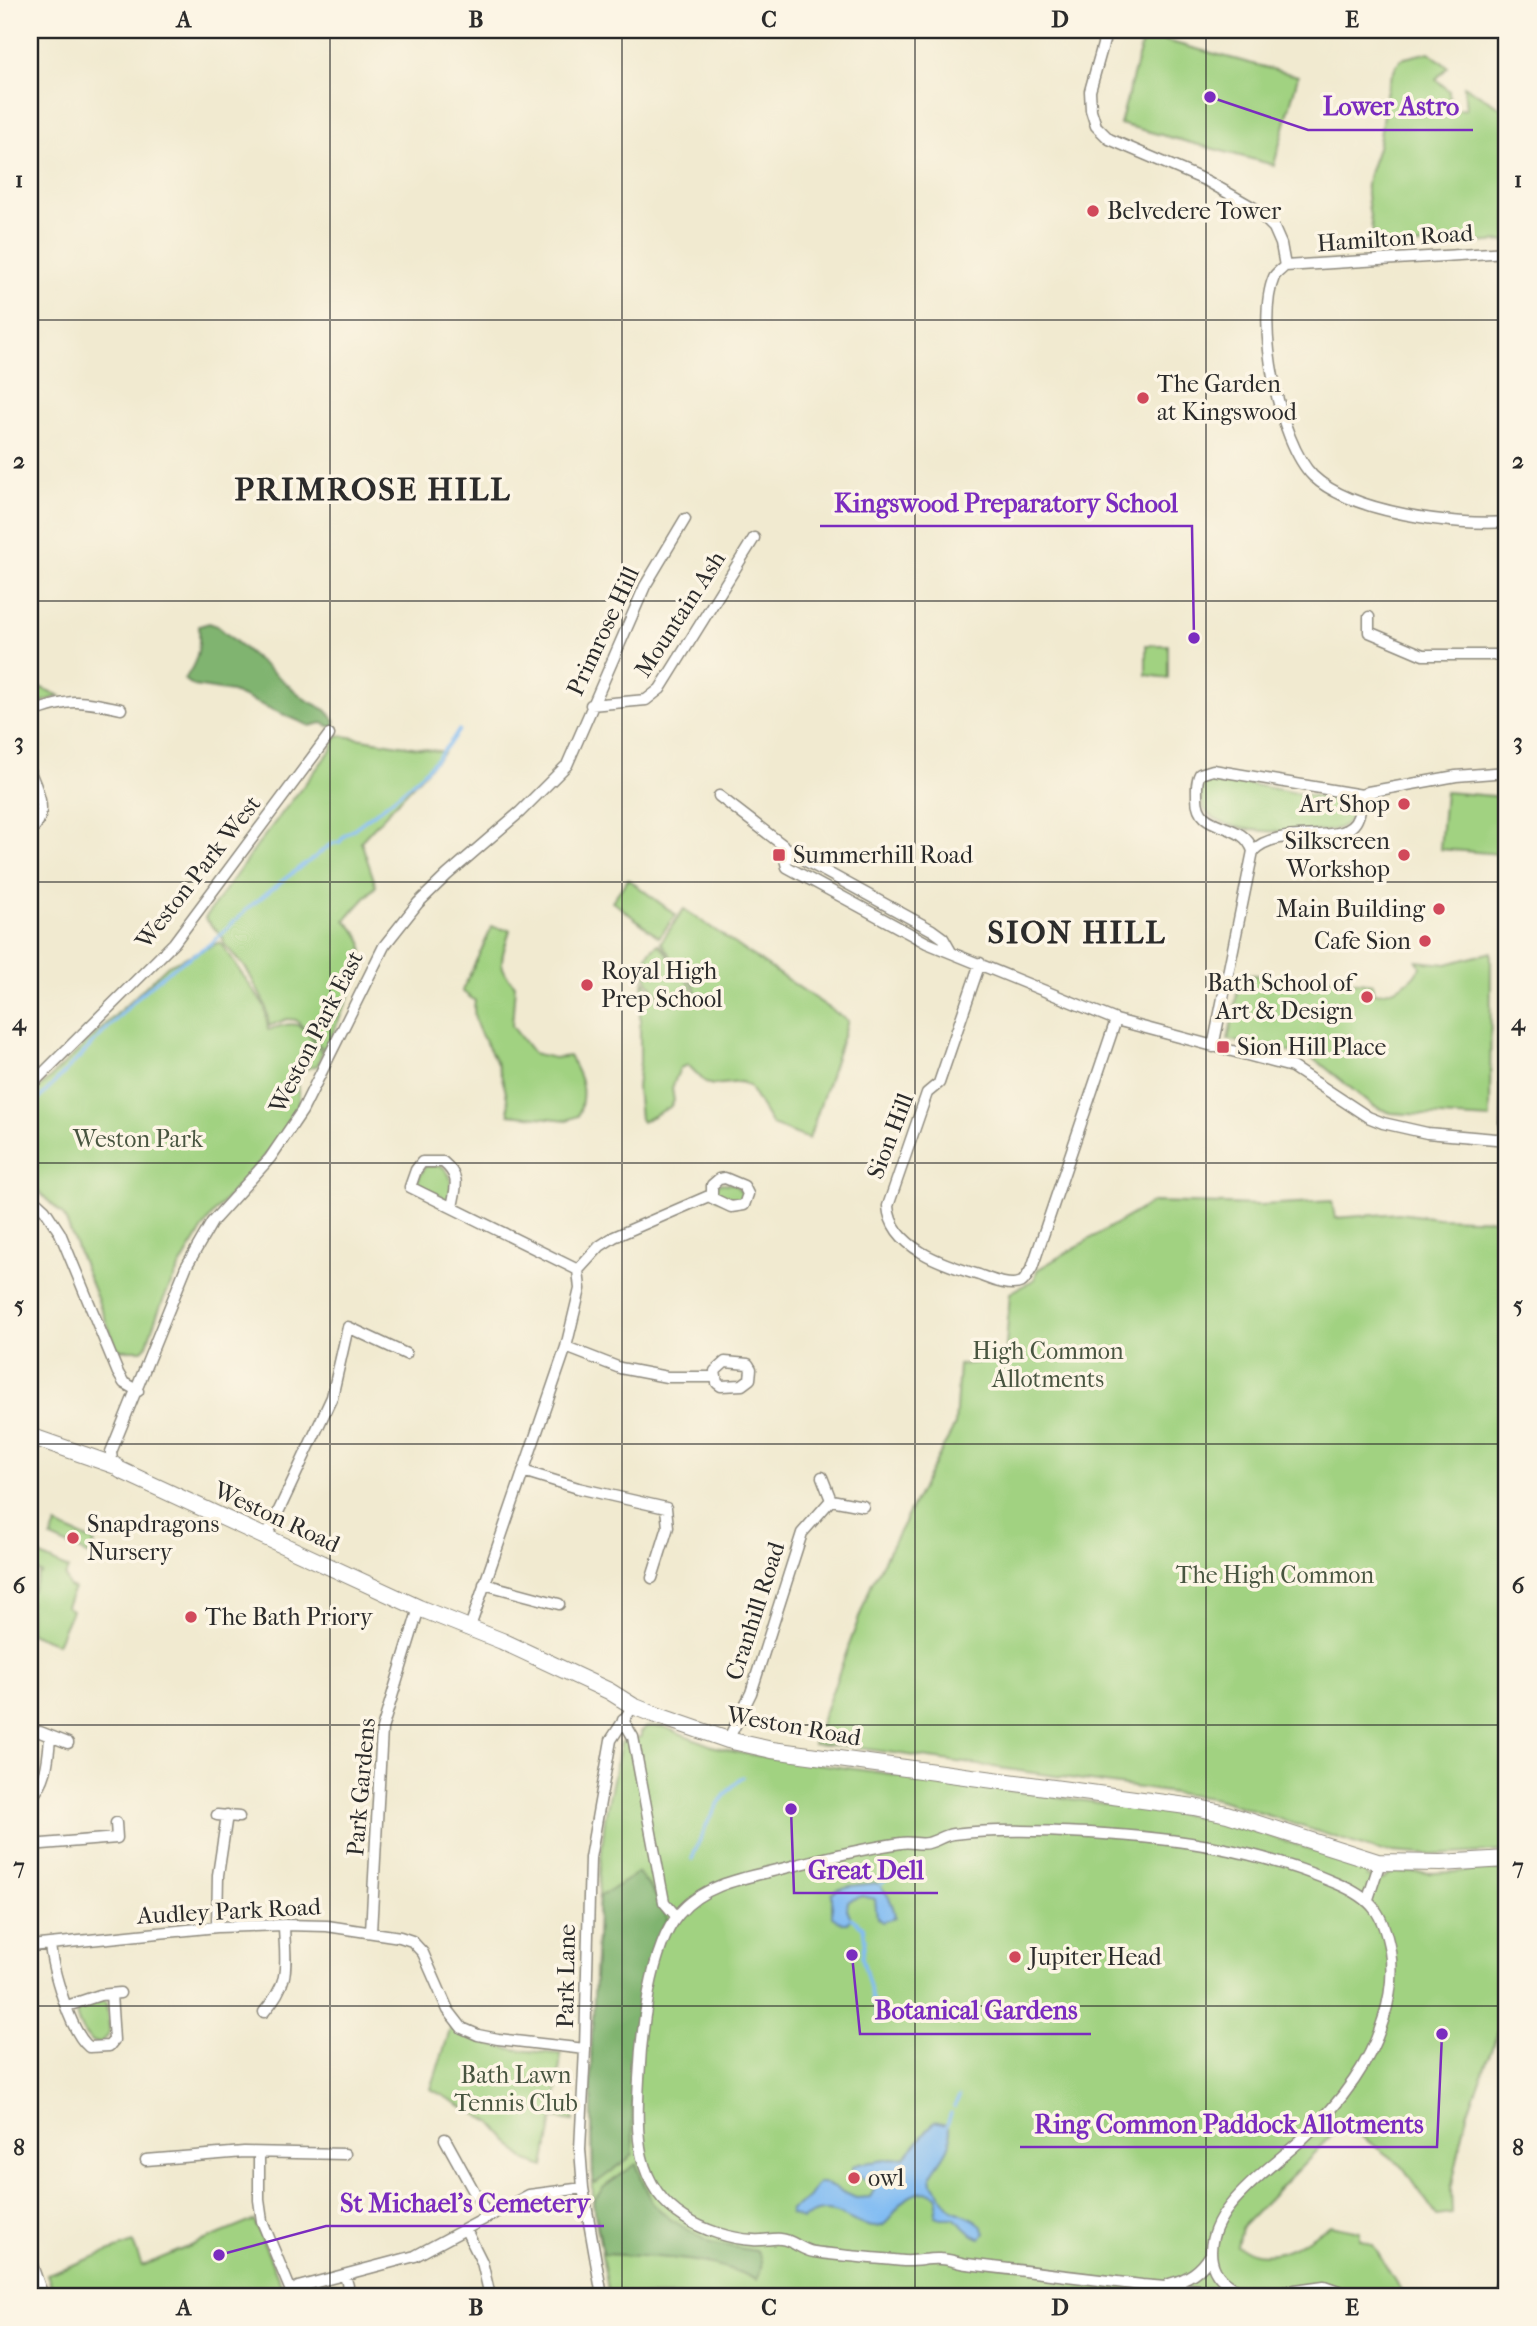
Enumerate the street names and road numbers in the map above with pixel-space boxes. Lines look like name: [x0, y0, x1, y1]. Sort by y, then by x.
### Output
street label: Hamilton Road: [1316, 219, 1475, 257]
street label: Mountain Ash: [629, 545, 731, 682]
street label: Primrose Hill: [561, 562, 645, 700]
street label: Weston Park West: [129, 790, 267, 955]
street label: Weston Park East: [263, 946, 369, 1119]
street label: Sion Hill: [861, 1089, 919, 1183]
street label: Weston Road: [209, 1475, 345, 1559]
street label: Cranhill Road: [719, 1537, 791, 1684]
street label: Weston Road: [724, 1700, 864, 1752]
street label: Park Gardens: [341, 1717, 381, 1857]
street label: Audley Park Road: [135, 1892, 323, 1930]
street label: Park Lane: [551, 1924, 581, 2028]

